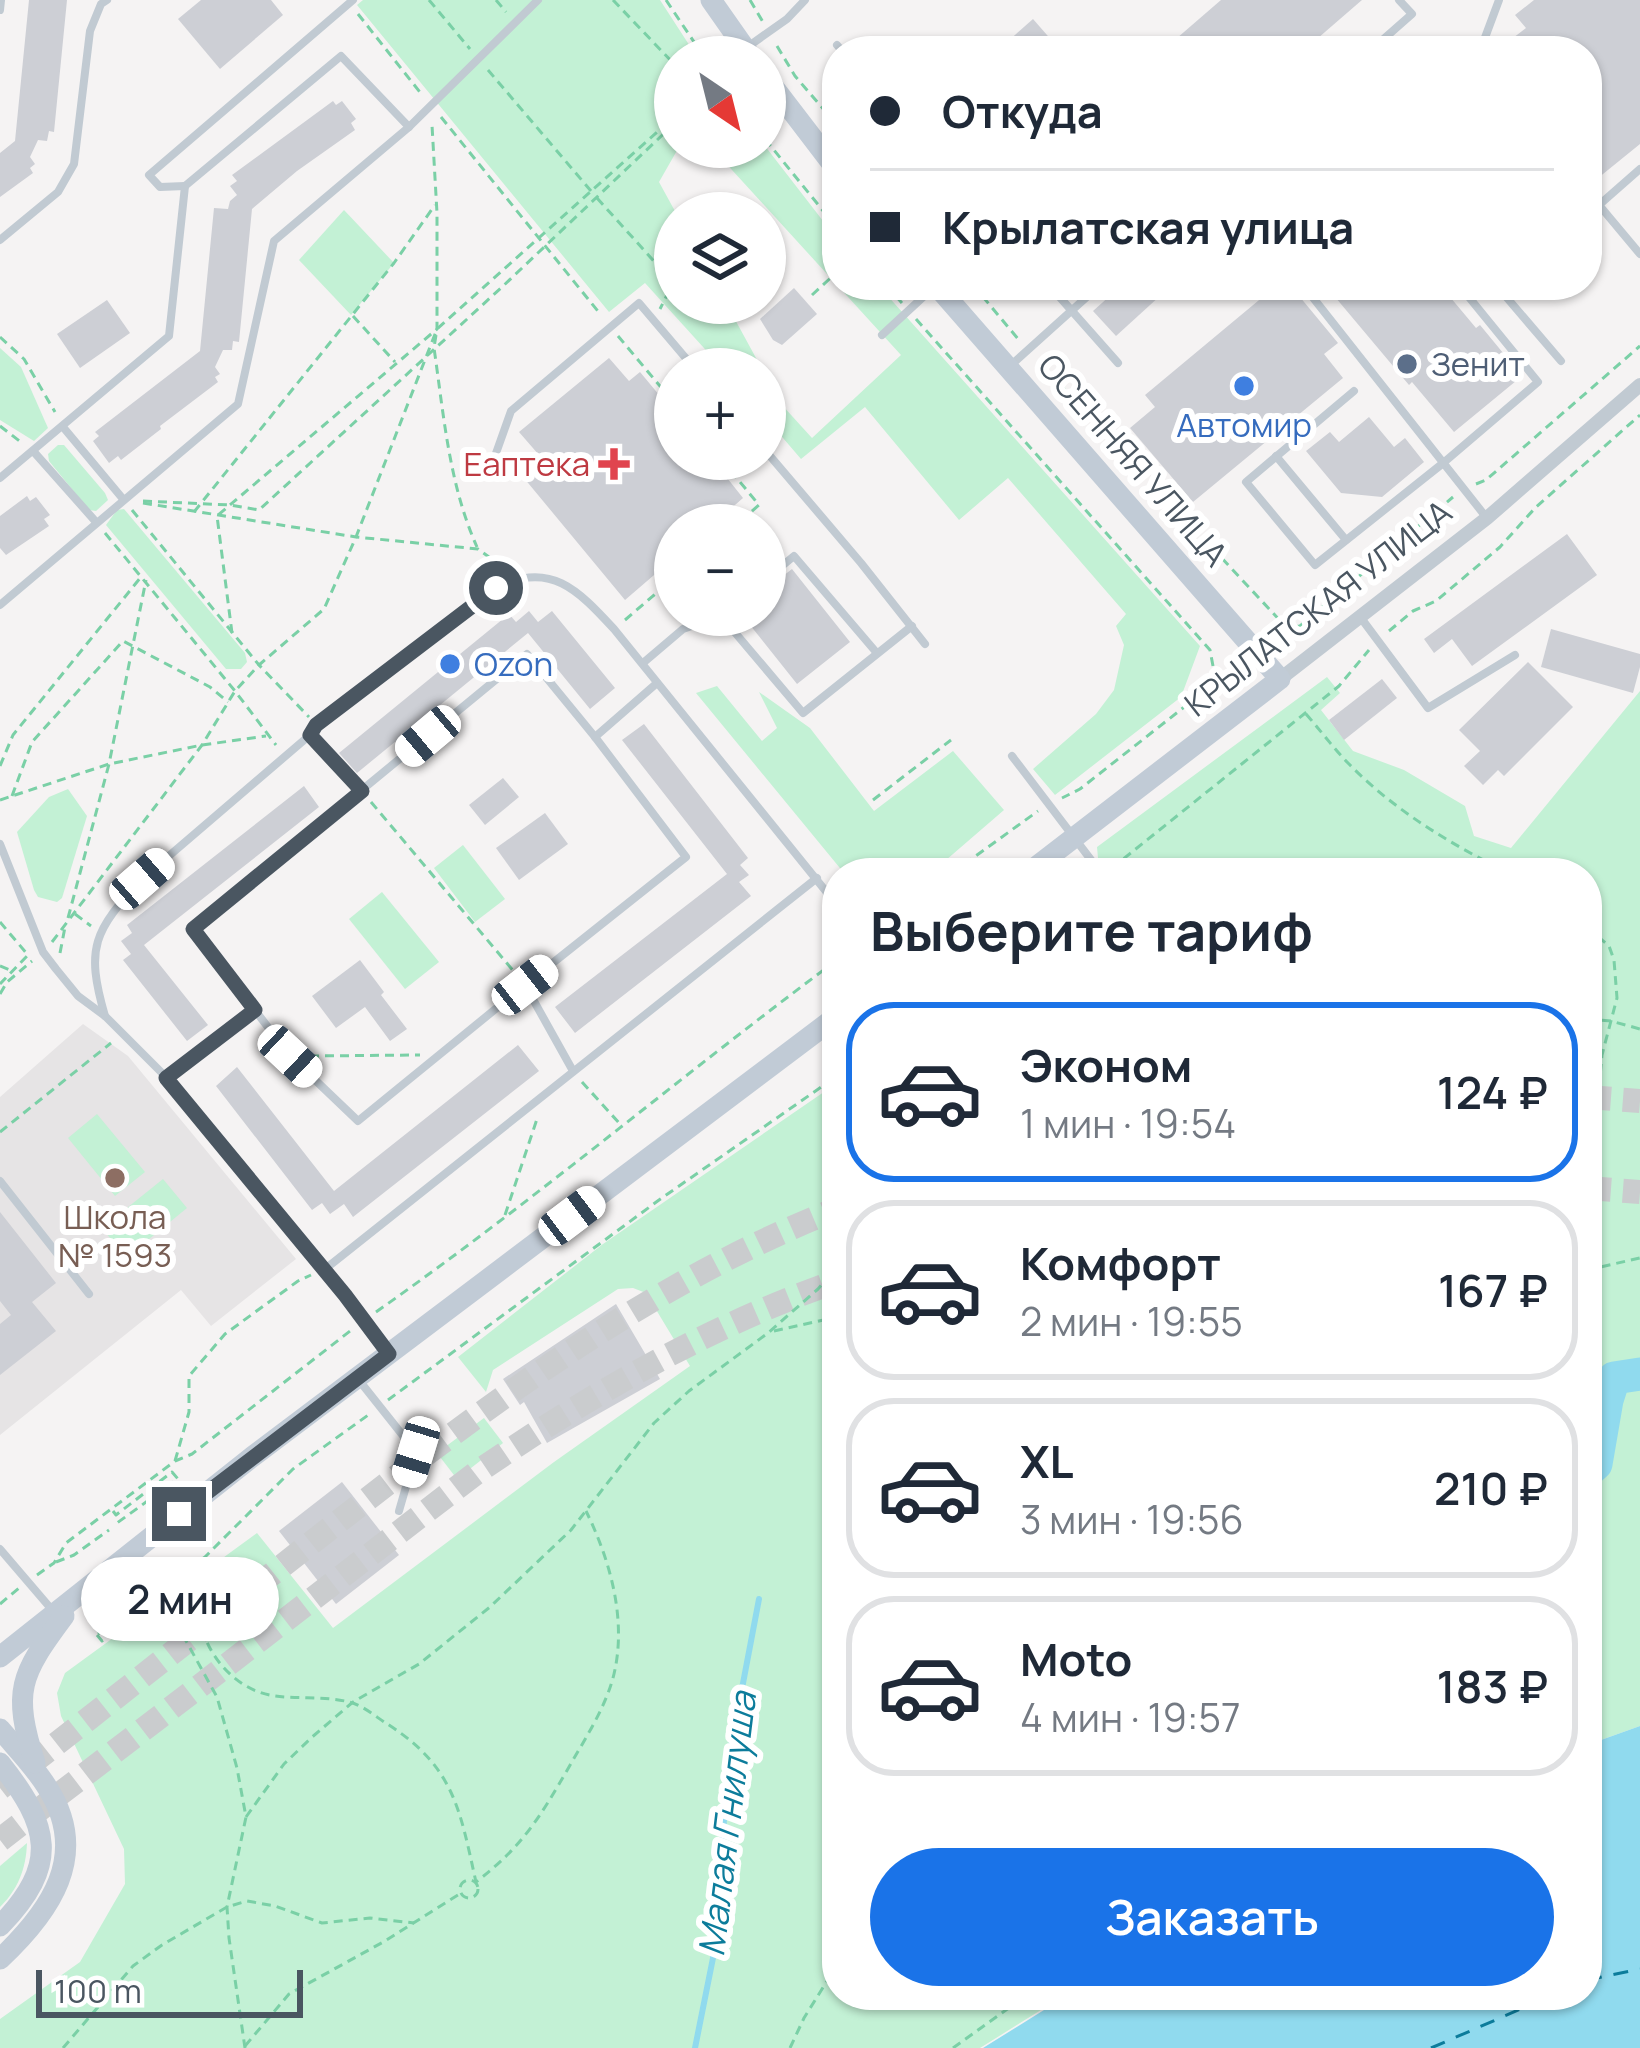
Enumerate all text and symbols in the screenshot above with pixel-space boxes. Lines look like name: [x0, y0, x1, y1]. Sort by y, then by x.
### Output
north arrow: [654, 36, 786, 168]
map controls: [654, 36, 786, 636]
text: Откуда: [942, 80, 1103, 142]
button: layers: [654, 192, 786, 324]
text: Крылатская улица: [942, 196, 1354, 258]
place label: Зенит: [1431, 341, 1525, 386]
street label: ОСЕННЯЯ УЛИЦА: [1028, 344, 1238, 576]
button: +: [654, 348, 786, 480]
marker: Зенит: [1394, 351, 1420, 377]
marker: Автомир: [1231, 373, 1257, 399]
place label: Автомир: [1176, 402, 1312, 447]
place label: Еаптека: [463, 441, 590, 486]
marker: Еаптека: [601, 451, 627, 477]
street label: КРЫЛАТСКАЯ УЛИЦА: [1175, 489, 1461, 726]
button: −: [654, 504, 786, 636]
route start: [469, 561, 523, 615]
place label: Ozon: [474, 641, 553, 686]
marker: Ozon: [437, 651, 463, 677]
car: [389, 699, 467, 773]
car: [103, 842, 181, 916]
text: Выберите тариф: [870, 893, 1313, 967]
car: [486, 949, 564, 1021]
car: [251, 1018, 329, 1094]
text: Эконом: [1020, 1034, 1192, 1096]
icon: car: [876, 1038, 984, 1146]
text: 124 ₽: [1437, 1061, 1548, 1123]
text: 1 мин · 19:54: [1020, 1096, 1236, 1150]
marker: Школа № 1593: [102, 1165, 128, 1191]
car: [532, 1180, 612, 1252]
place label: Школа № 1593: [58, 1194, 172, 1277]
text: Комфорт: [1020, 1232, 1221, 1294]
icon: car: [876, 1236, 984, 1344]
text: 167 ₽: [1438, 1259, 1548, 1321]
text: 2 мин · 19:55: [1020, 1294, 1243, 1348]
car: [388, 1412, 444, 1492]
text: XL: [1020, 1430, 1074, 1492]
icon: car: [876, 1434, 984, 1542]
text: 210 ₽: [1434, 1457, 1548, 1519]
route end: [152, 1487, 206, 1541]
text: 3 мин · 19:56: [1020, 1492, 1244, 1546]
callout: 2 мин: [80, 1556, 278, 1640]
text: 2 мин: [127, 1572, 233, 1626]
text: Moto: [1020, 1628, 1132, 1690]
icon: car: [876, 1632, 984, 1740]
text: 183 ₽: [1437, 1655, 1548, 1717]
water label: Малая Гнилуша: [686, 1687, 767, 1959]
text: 4 мин · 19:57: [1020, 1690, 1241, 1744]
button: Заказать: [870, 1848, 1554, 1986]
scale bar: [36, 1964, 303, 2017]
text: 100 m: [54, 1968, 142, 2013]

